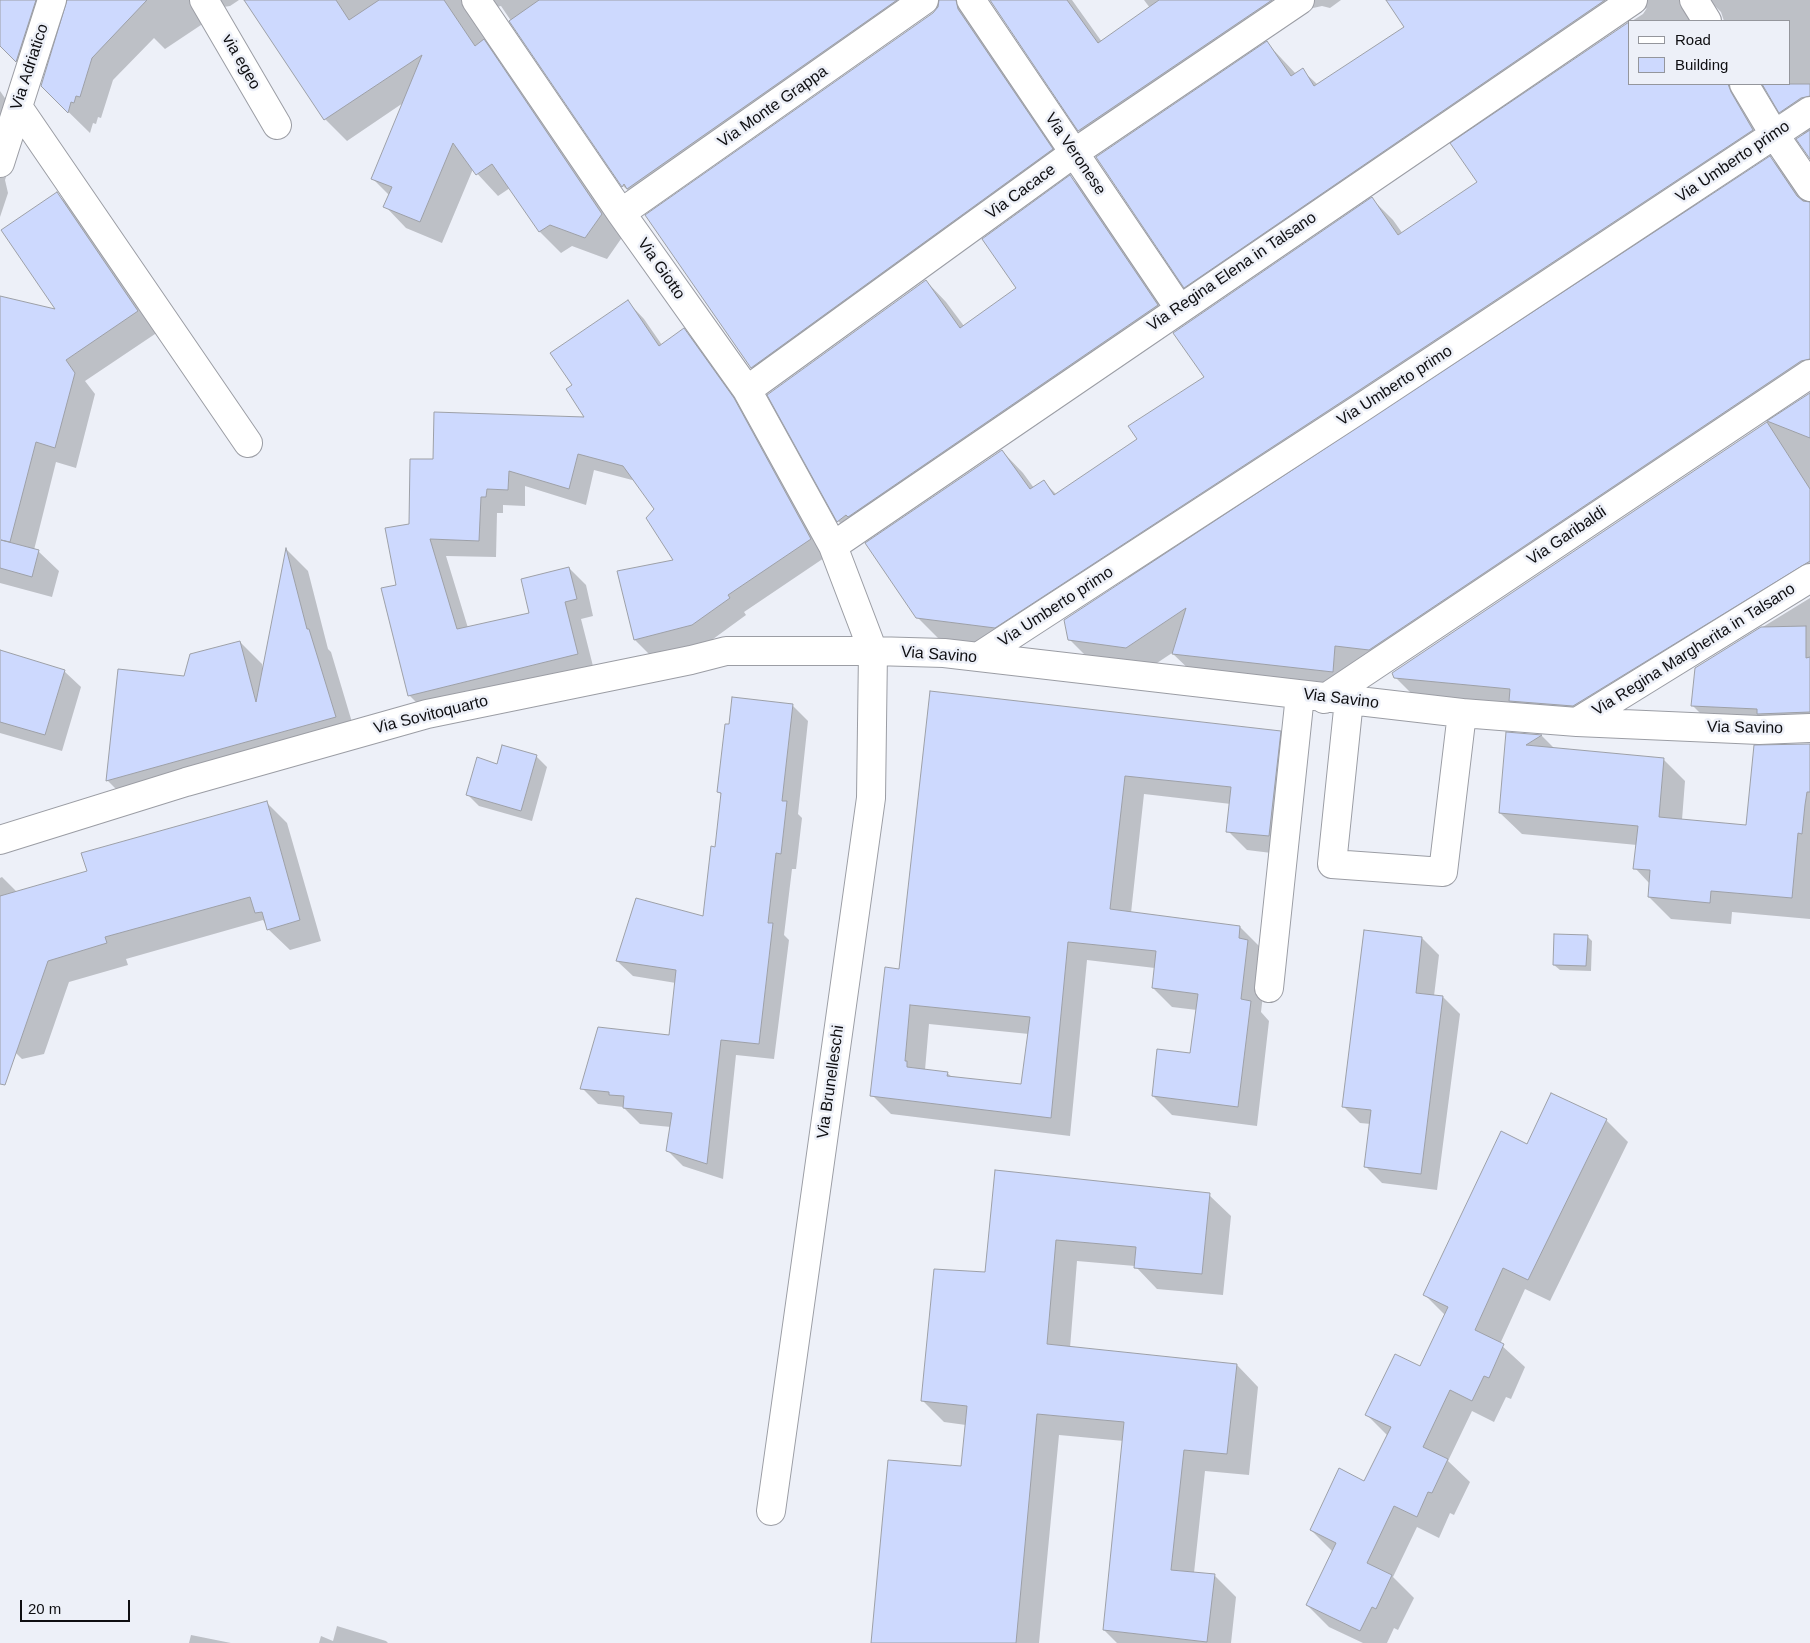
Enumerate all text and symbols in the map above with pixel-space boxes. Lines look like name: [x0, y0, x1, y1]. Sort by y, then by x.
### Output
legend: [1628, 20, 1790, 85]
street label: Via Adriatico: [7, 21, 53, 113]
street label: via egeo: [218, 31, 264, 93]
text: Road: [1675, 31, 1711, 48]
text: Building: [1675, 56, 1728, 73]
street label: Via Monte Grappa: [714, 62, 832, 152]
street label: Via Veronese: [1041, 109, 1109, 199]
street label: Via Umberto primo: [1672, 117, 1794, 207]
street label: Via Cacace: [982, 160, 1060, 224]
street label: Via Regina Elena in Talsano: [1144, 208, 1320, 336]
street label: Via Giotto: [633, 235, 689, 303]
street label: Via Umberto primo: [1334, 342, 1456, 430]
street label: Via Garibaldi: [1524, 503, 1610, 569]
street label: Via Umberto primo: [995, 563, 1117, 651]
street label: Via Regina Margherita in Talsano: [1589, 579, 1799, 721]
street label: Via Savino: [900, 643, 978, 667]
street label: Via Savino: [1302, 685, 1380, 713]
street label: Via Sovitoquarto: [372, 692, 490, 738]
street label: Via Savino: [1707, 718, 1783, 738]
street label: Via Brunelleschi: [814, 1024, 848, 1140]
scale bar: [22, 1590, 132, 1622]
text: 20 m: [28, 1600, 61, 1617]

